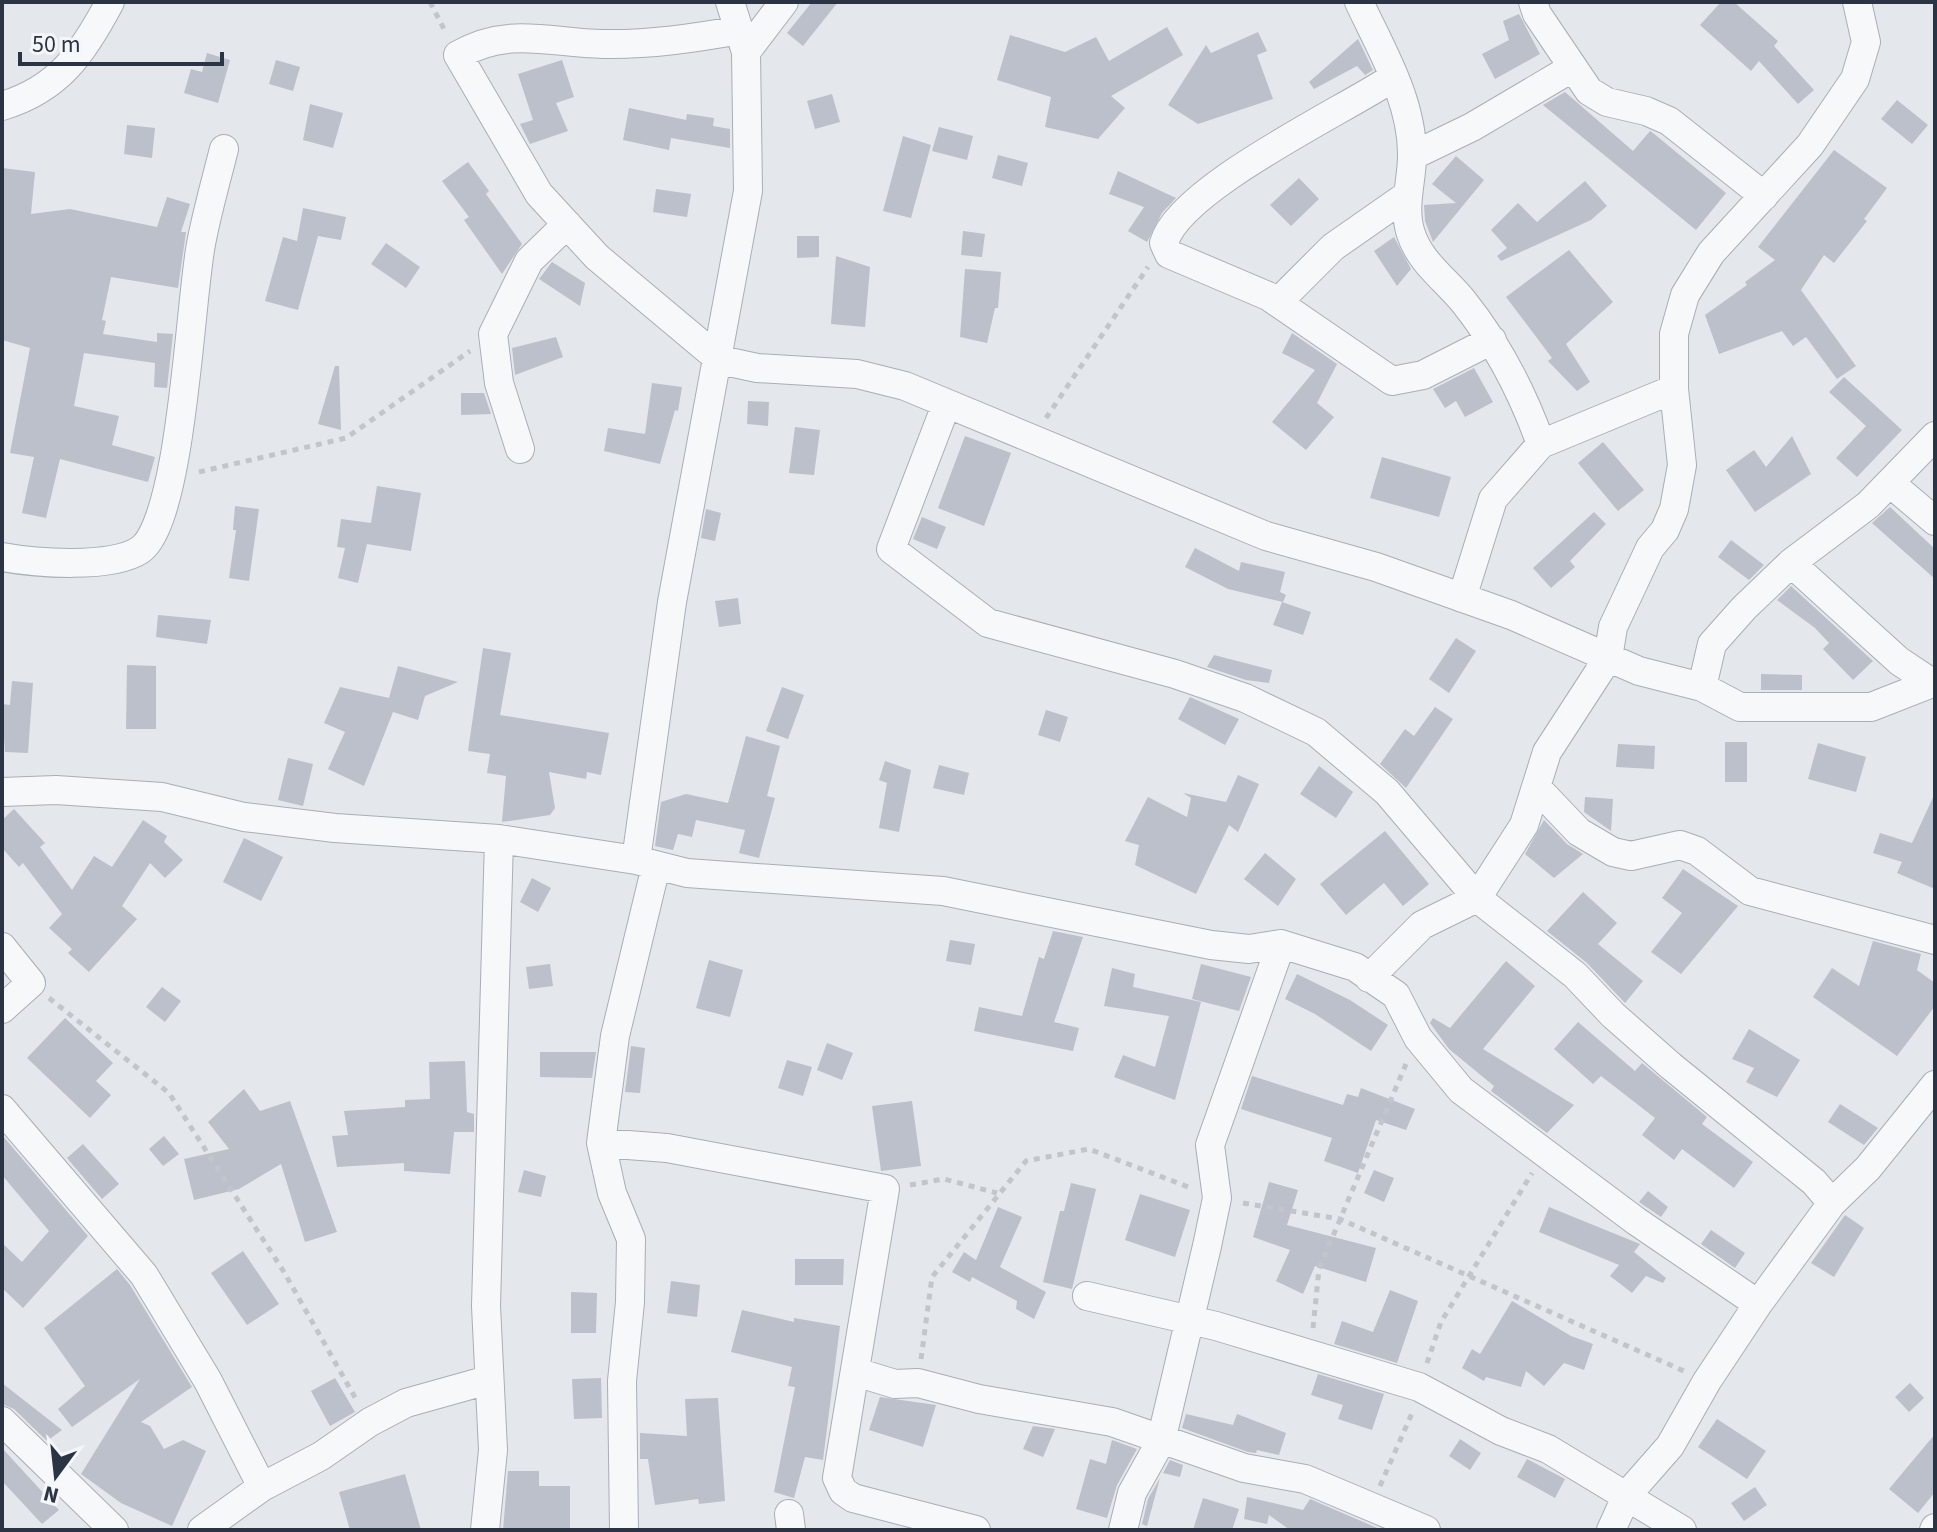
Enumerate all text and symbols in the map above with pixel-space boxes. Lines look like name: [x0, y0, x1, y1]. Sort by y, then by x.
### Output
scale bar: [20, 16, 222, 66]
text: 50 m: [32, 27, 81, 62]
north arrow: [16, 1436, 96, 1516]
text: N: [40, 1477, 62, 1512]

